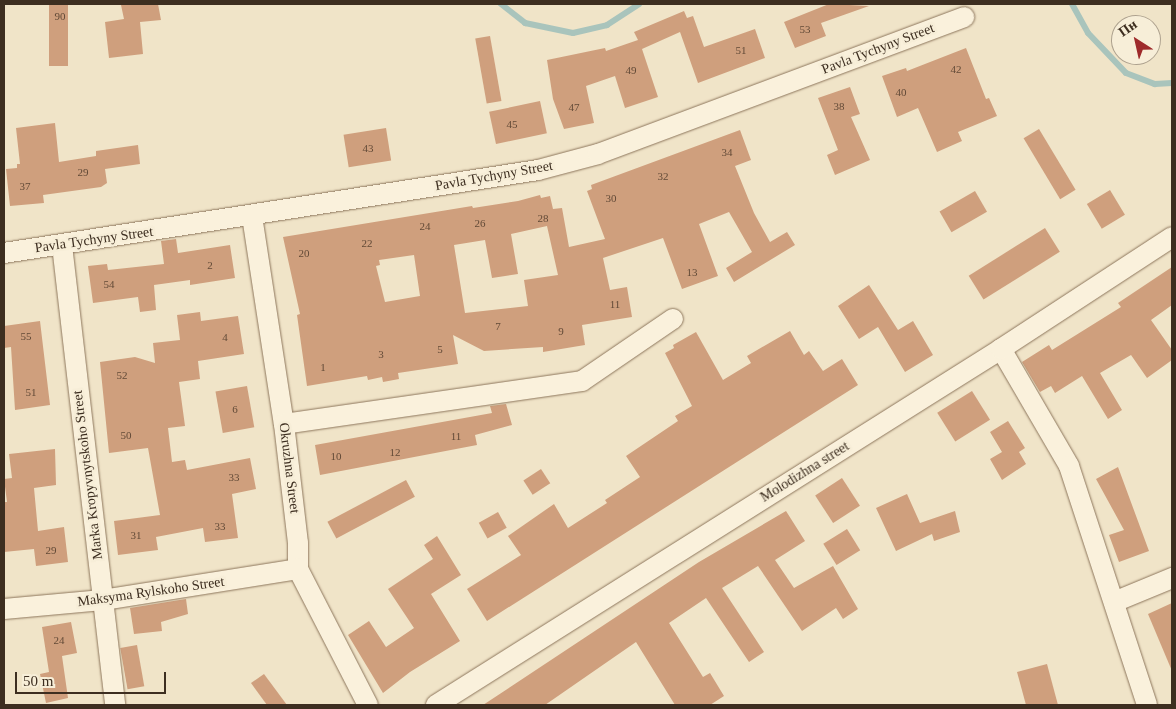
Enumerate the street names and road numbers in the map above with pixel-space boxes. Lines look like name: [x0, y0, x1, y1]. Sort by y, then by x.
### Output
street label: Pavla Tychyny Street: [819, 20, 937, 78]
street label: Pavla Tychyny Street: [434, 157, 554, 195]
street label: Pavla Tychyny Street: [34, 223, 154, 257]
street label: Marka Kropyvnytskoho Street: [69, 389, 107, 561]
street label: Okruzhna Street: [275, 422, 303, 514]
street label: Molodizhna street: [758, 438, 852, 506]
street label: Maksyma Rylskoho Street: [77, 573, 225, 611]

